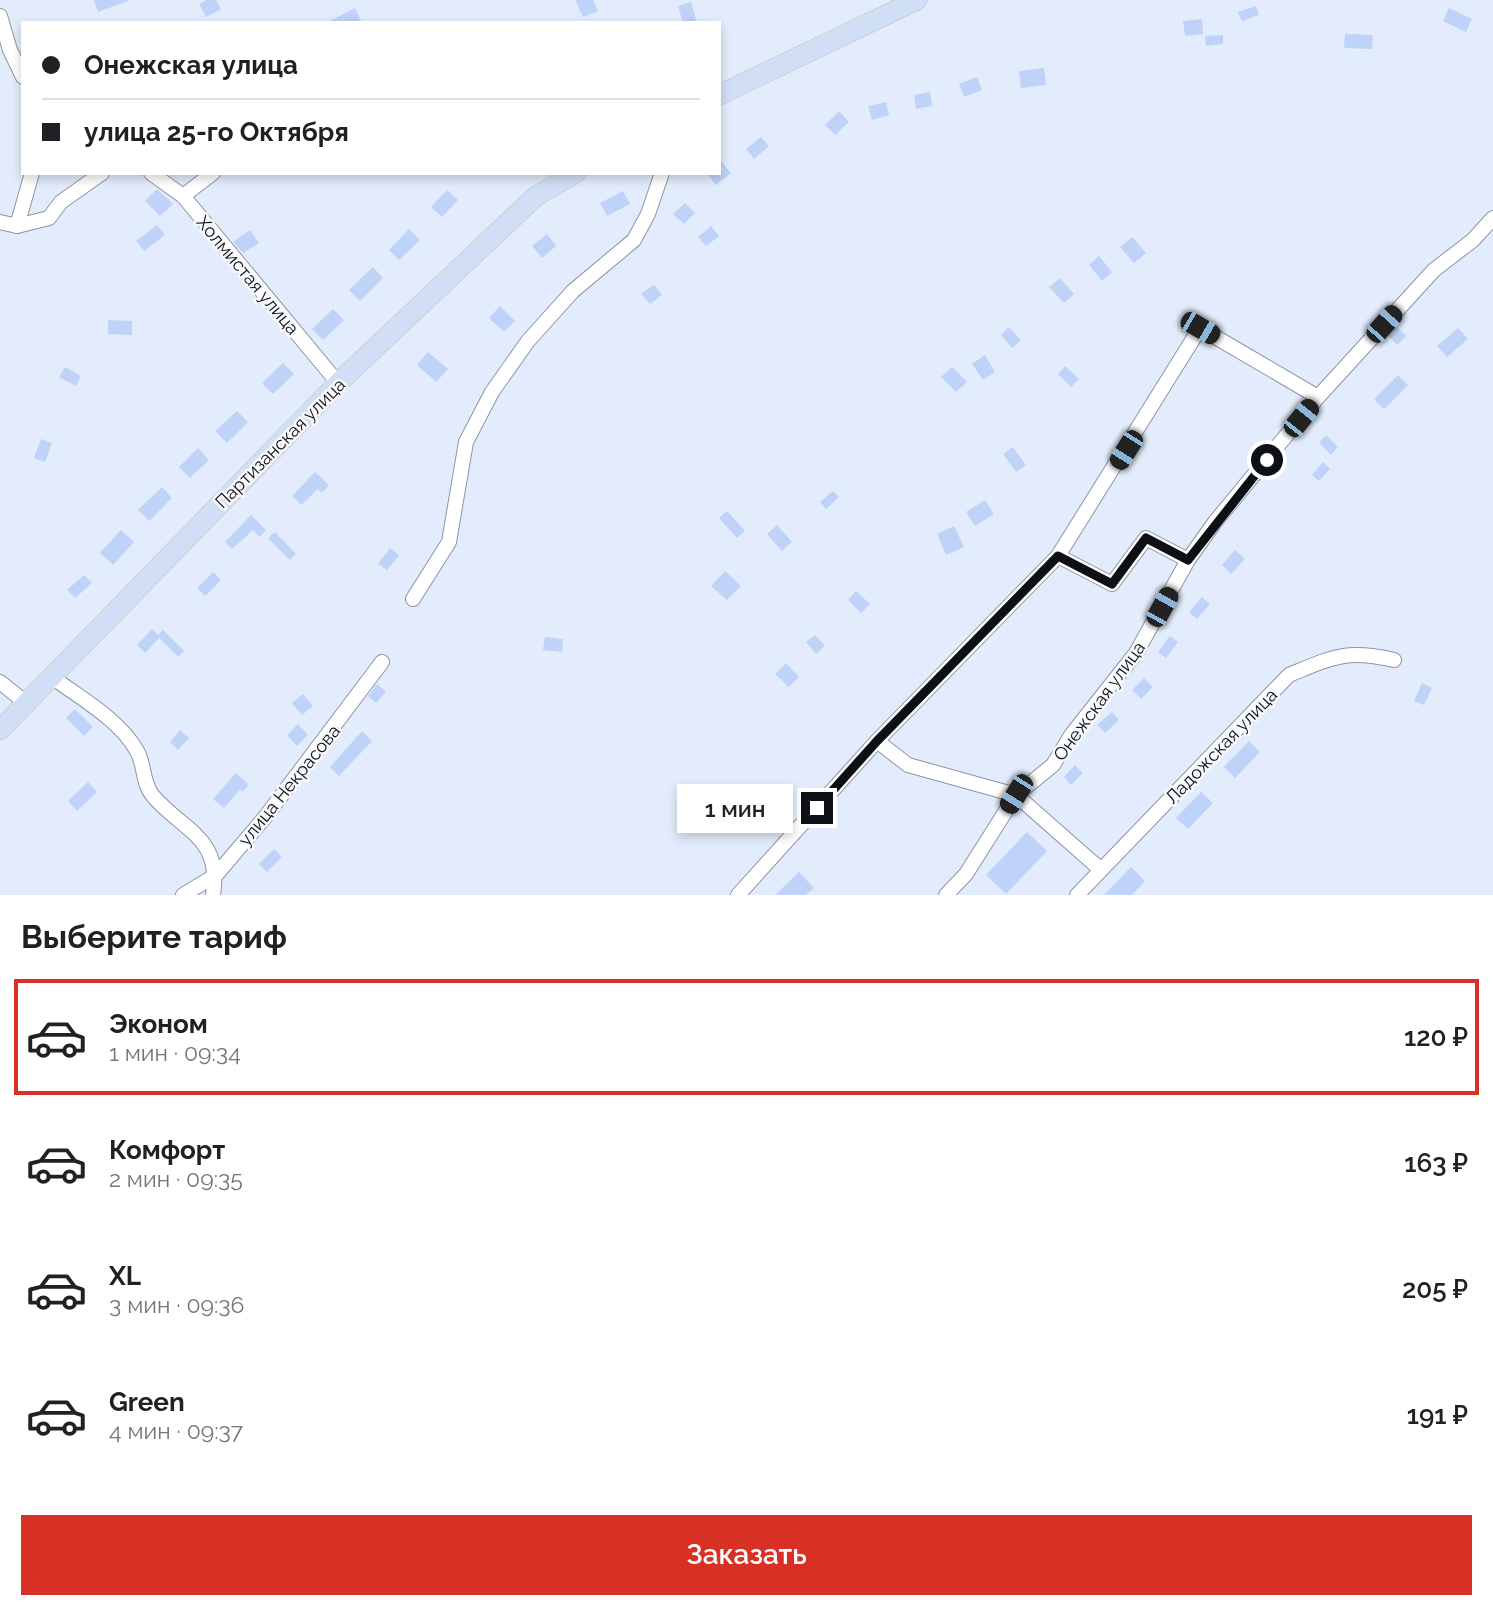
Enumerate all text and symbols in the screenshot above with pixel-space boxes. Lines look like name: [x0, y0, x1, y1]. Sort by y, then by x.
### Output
text: Онежская улица: [84, 50, 298, 80]
text: улица 25-го Октября: [84, 117, 349, 147]
street label: Холмистая улица: [192, 211, 304, 339]
car: [1363, 301, 1406, 347]
car: [1177, 308, 1224, 348]
street label: Партизанская улица: [211, 374, 349, 512]
car: [1280, 395, 1323, 441]
car: [1106, 427, 1147, 473]
route start: [1251, 444, 1283, 476]
car: [1143, 584, 1182, 630]
street label: Онежская улица: [1049, 637, 1149, 765]
street label: Ладожская улица: [1161, 684, 1281, 808]
street label: улица Некрасова: [234, 720, 344, 850]
car: [996, 771, 1037, 817]
callout: 1 мин: [677, 784, 792, 832]
route end: [801, 792, 833, 824]
text: 1 мин: [705, 795, 765, 822]
text: Выберите тариф: [21, 918, 287, 955]
icon: car: [25, 1006, 88, 1069]
text: Эконом: [109, 1009, 208, 1039]
text: 120 ₽: [1404, 1022, 1468, 1052]
text: 1 мин · 09:34: [109, 1039, 241, 1066]
icon: car: [25, 1132, 88, 1195]
text: Комфорт: [109, 1135, 225, 1165]
text: 163 ₽: [1404, 1148, 1468, 1178]
text: 2 мин · 09:35: [109, 1165, 243, 1192]
icon: car: [25, 1258, 88, 1321]
text: XL: [109, 1261, 141, 1291]
text: 205 ₽: [1402, 1274, 1468, 1304]
text: 3 мин · 09:36: [109, 1291, 244, 1318]
icon: car: [25, 1384, 88, 1447]
text: Green: [109, 1387, 185, 1417]
text: 191 ₽: [1407, 1400, 1468, 1430]
text: 4 мин · 09:37: [109, 1417, 243, 1444]
button: Заказать: [21, 1515, 1472, 1595]

